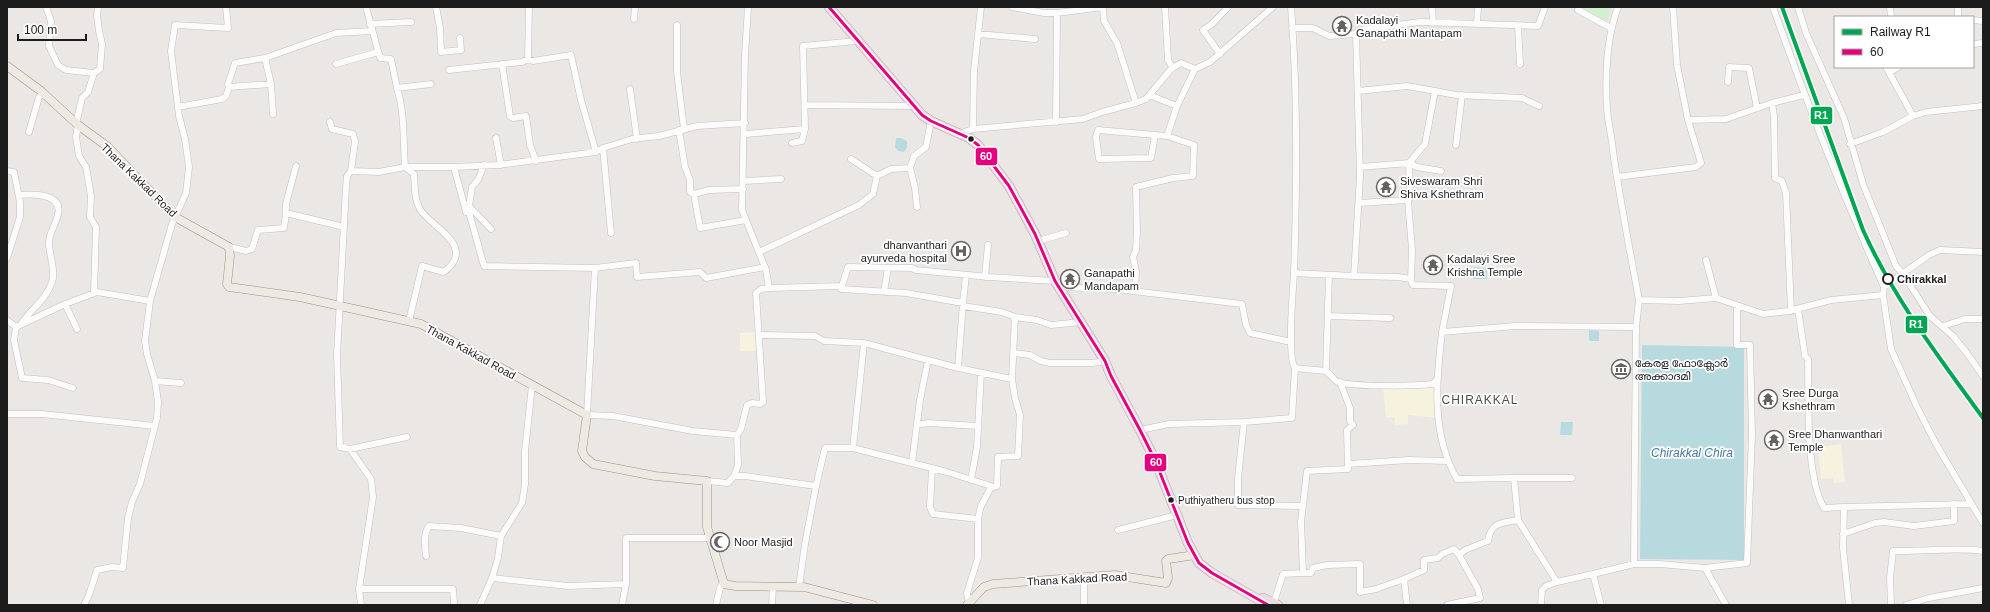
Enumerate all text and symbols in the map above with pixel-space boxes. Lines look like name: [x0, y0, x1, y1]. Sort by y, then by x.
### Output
place label: Kadalayi Ganapathi Mantapam: [1356, 14, 1462, 39]
temple icon: Kadalayi Ganapathi Mantapam: [1331, 15, 1353, 37]
scale bar: [18, 16, 86, 42]
legend: [1834, 16, 1974, 68]
text: 100 m: [24, 23, 57, 37]
text: Railway R1: [1870, 25, 1931, 39]
text: 60: [1870, 45, 1884, 59]
line badge: R1: [1810, 106, 1833, 125]
text: R1: [1814, 109, 1828, 121]
unlabelled marker: [966, 134, 976, 144]
street label: Thana Kakkad Road: [99, 141, 179, 219]
line badge: 60: [975, 147, 998, 166]
text: 60: [980, 150, 992, 162]
place label: Siveswaram Shri Shiva Kshethram: [1400, 175, 1484, 200]
temple icon: Siveswaram Shri Shiva Kshethram: [1375, 176, 1397, 198]
place label: dhanvanthari ayurveda hospital: [861, 239, 947, 264]
hospital icon: dhanvanthari ayurveda hospital: [950, 240, 972, 262]
place label: Kadalayi Sree Krishna Temple: [1447, 253, 1523, 278]
temple icon: Kadalayi Sree Krishna Temple: [1422, 254, 1444, 276]
place label: Ganapathi Mandapam: [1084, 267, 1139, 292]
temple icon: Ganapathi Mandapam: [1059, 268, 1081, 290]
marker: Chirakkal: [1882, 273, 1894, 285]
place label: Chirakkal: [1897, 273, 1947, 285]
line badge: R1: [1905, 315, 1928, 334]
text: R1: [1909, 318, 1923, 330]
street label: Thana Kakkad Road: [424, 322, 518, 382]
place label: കേരള ഫോക്ലോർ അക്കാദമി: [1635, 357, 1728, 382]
museum icon: കേരള ഫോക്ലോർ അക്കാദമി: [1610, 358, 1632, 380]
place label: Sree Durga Kshethram: [1782, 387, 1839, 412]
temple icon: Sree Durga Kshethram: [1757, 388, 1779, 410]
district label: CHIRAKKAL: [1441, 393, 1519, 407]
place label: Sree Dhanwanthari Temple: [1788, 428, 1882, 453]
temple icon: Sree Dhanwanthari Temple: [1763, 429, 1785, 451]
water label: Chirakkal Chira: [1651, 446, 1733, 460]
line badge: 60: [1144, 453, 1167, 472]
text: 60: [1150, 456, 1162, 468]
marker: Puthiyatheru bus stop: [1166, 495, 1176, 505]
place label: Puthiyatheru bus stop: [1178, 495, 1275, 506]
mosque icon: Noor Masjid: [709, 531, 731, 553]
place label: Noor Masjid: [734, 536, 793, 548]
street label: Thana Kakkad Road: [1027, 570, 1127, 588]

